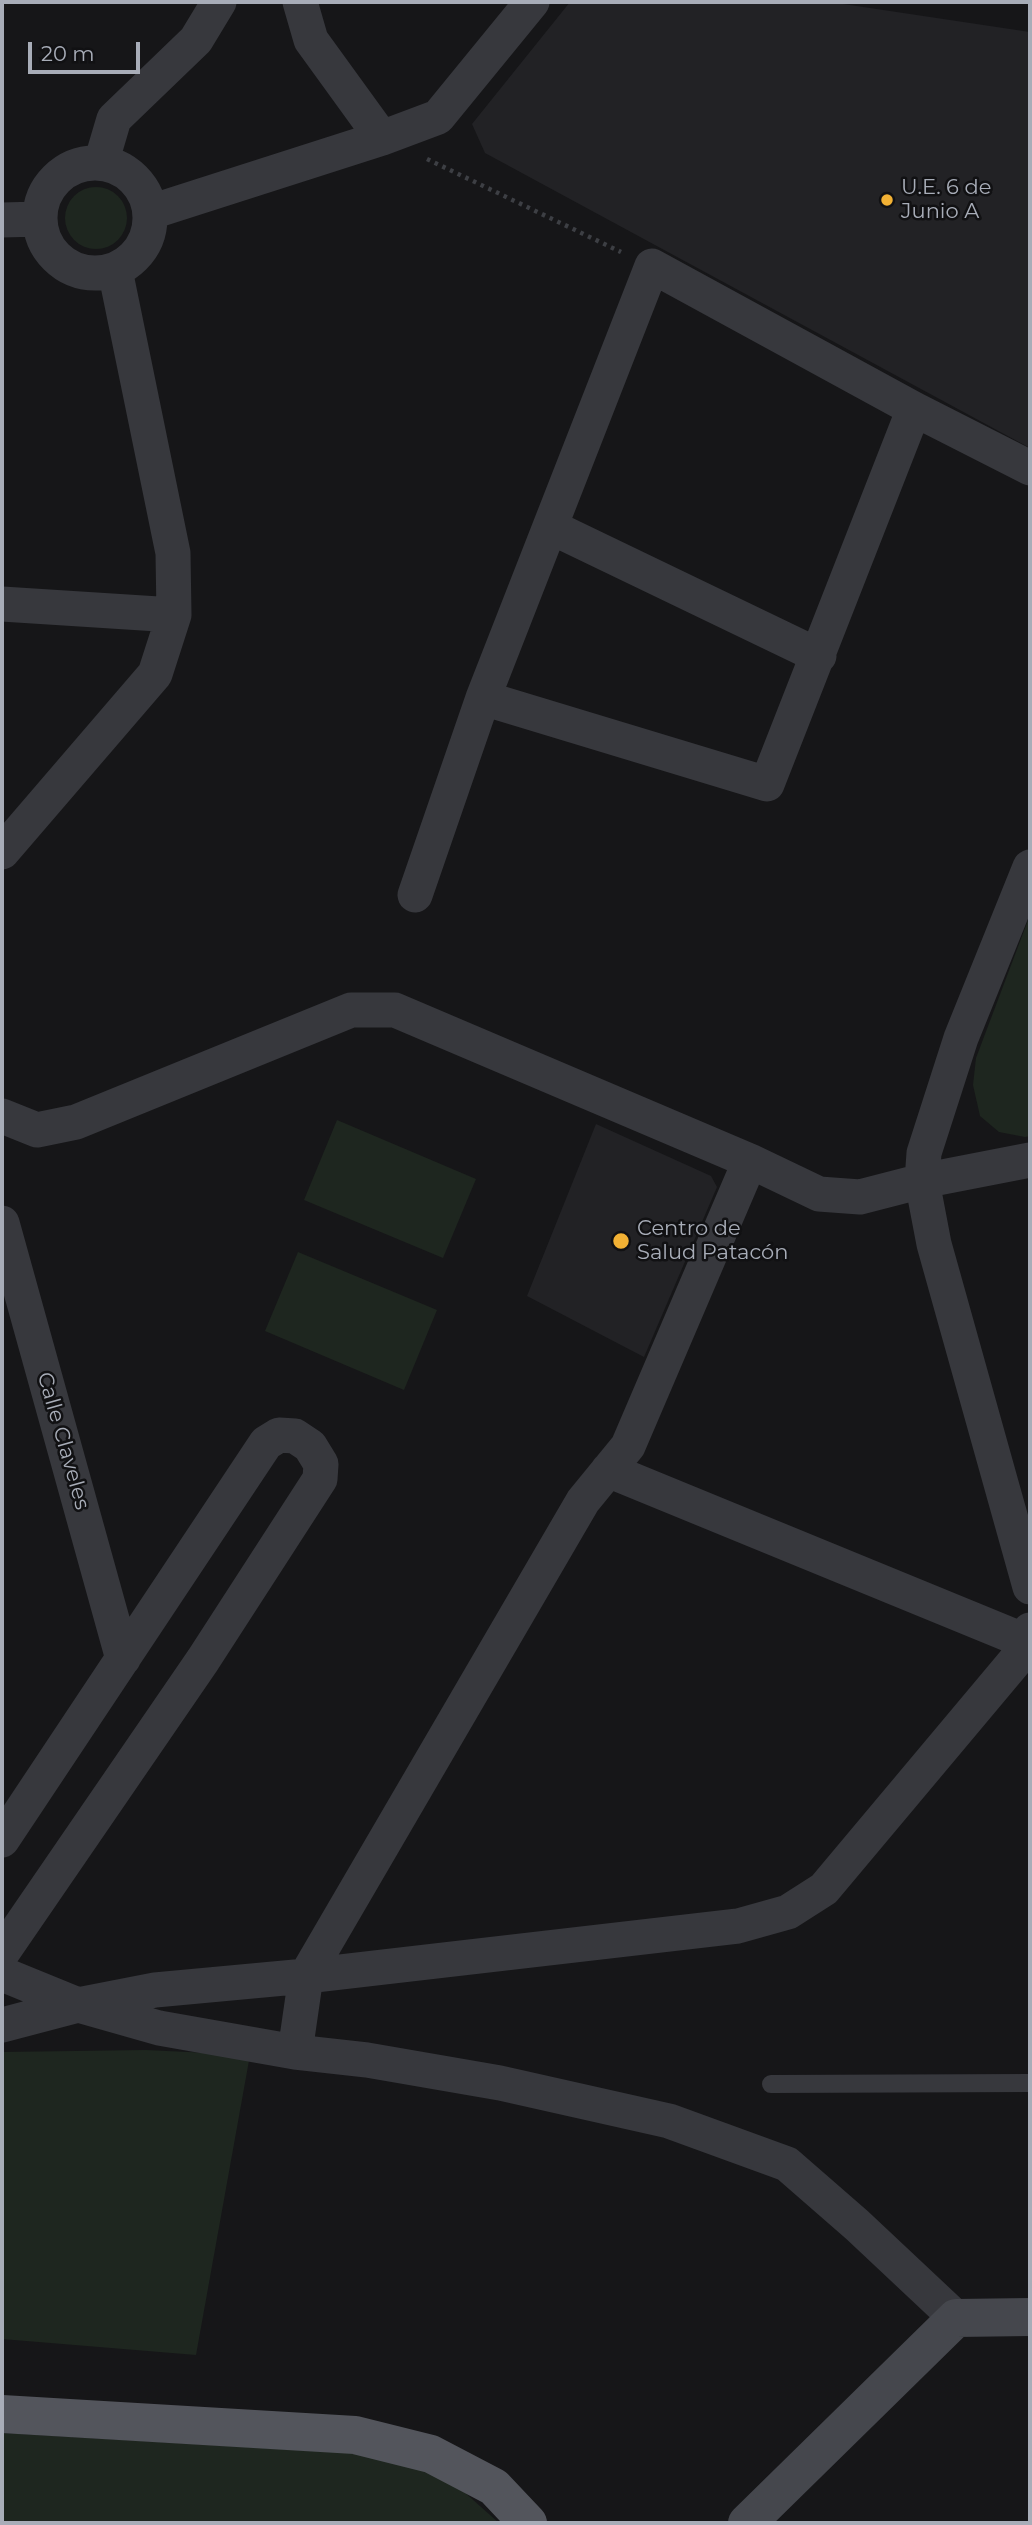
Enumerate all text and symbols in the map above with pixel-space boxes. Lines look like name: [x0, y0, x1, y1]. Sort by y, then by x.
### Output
scale bar: [32, 28, 144, 72]
text: 20 m: [41, 41, 95, 66]
place label: U.E. 6 de Junio A: [901, 175, 991, 225]
marker: U.E. 6 de Junio A: [879, 192, 895, 208]
place label: Centro de Salud Patacón: [637, 1216, 788, 1266]
marker: Centro de Salud Patacón: [611, 1231, 631, 1251]
street label: Calle Claveles: [31, 1369, 95, 1513]

